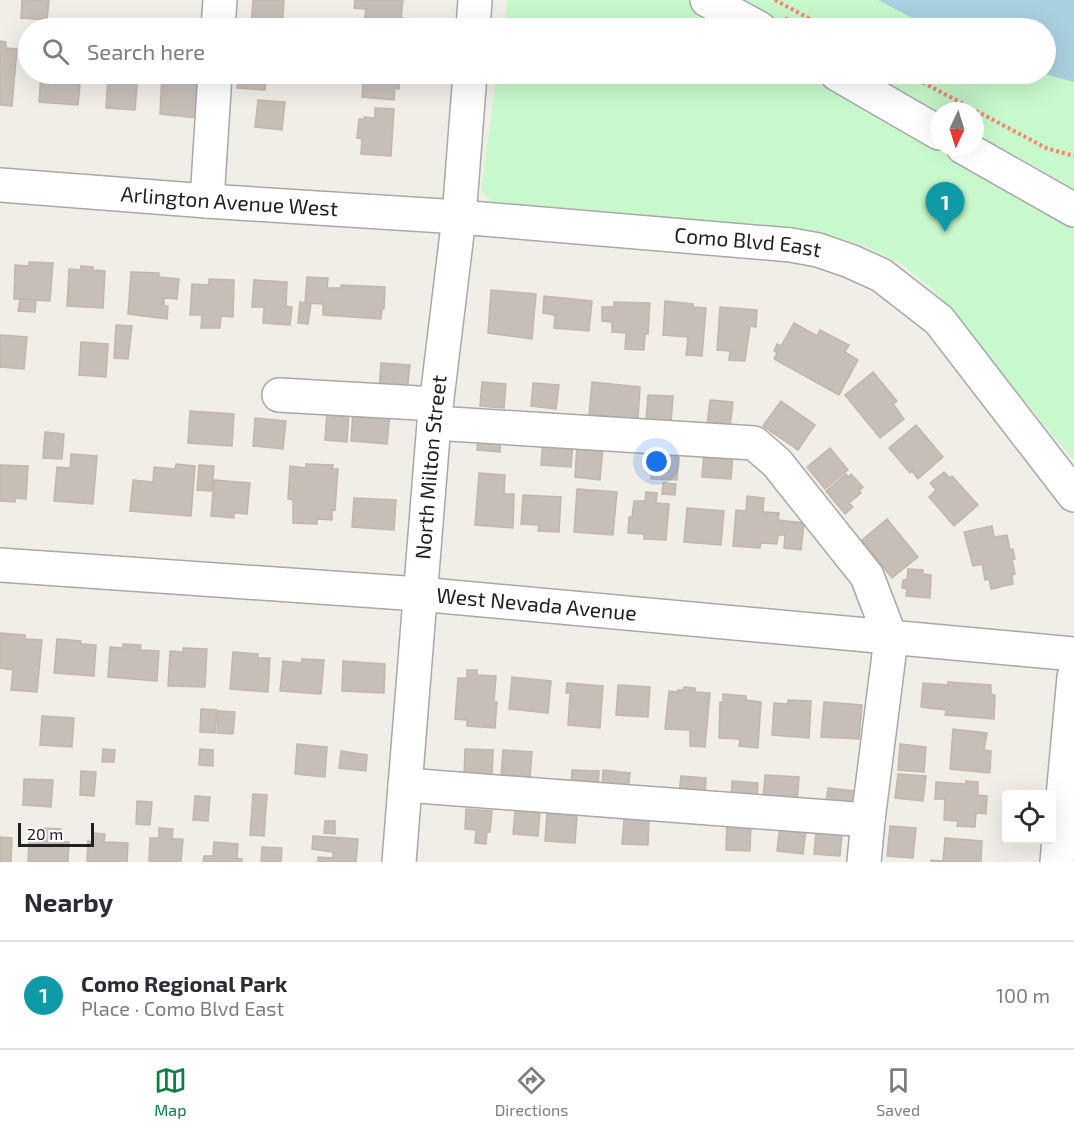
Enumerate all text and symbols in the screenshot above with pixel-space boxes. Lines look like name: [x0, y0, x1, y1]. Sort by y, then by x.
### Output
search box: [18, 18, 1056, 84]
icon: search: [39, 35, 72, 68]
text: Search here: [87, 38, 205, 64]
north arrow: [930, 102, 984, 156]
street label: Arlington Avenue West: [120, 180, 339, 220]
pin: 1: [926, 182, 964, 232]
street label: Como Blvd East: [673, 221, 823, 261]
street label: North Milton Street: [409, 374, 451, 560]
your location: [642, 447, 671, 476]
street label: West Nevada Avenue: [435, 582, 638, 625]
map controls: [1002, 790, 1056, 844]
button: locate: [1002, 790, 1056, 844]
scale bar: [18, 820, 94, 848]
text: 20 m: [27, 824, 63, 843]
text: Nearby: [24, 886, 113, 917]
text: Como Regional Park: [81, 970, 287, 996]
text: 1: [39, 983, 48, 1007]
text: 100 m: [996, 983, 1050, 1007]
text: Place · Como Blvd East: [81, 996, 284, 1020]
tab: Map: [154, 1064, 187, 1119]
tab: Directions: [495, 1064, 568, 1119]
tab: Saved: [876, 1064, 920, 1119]

